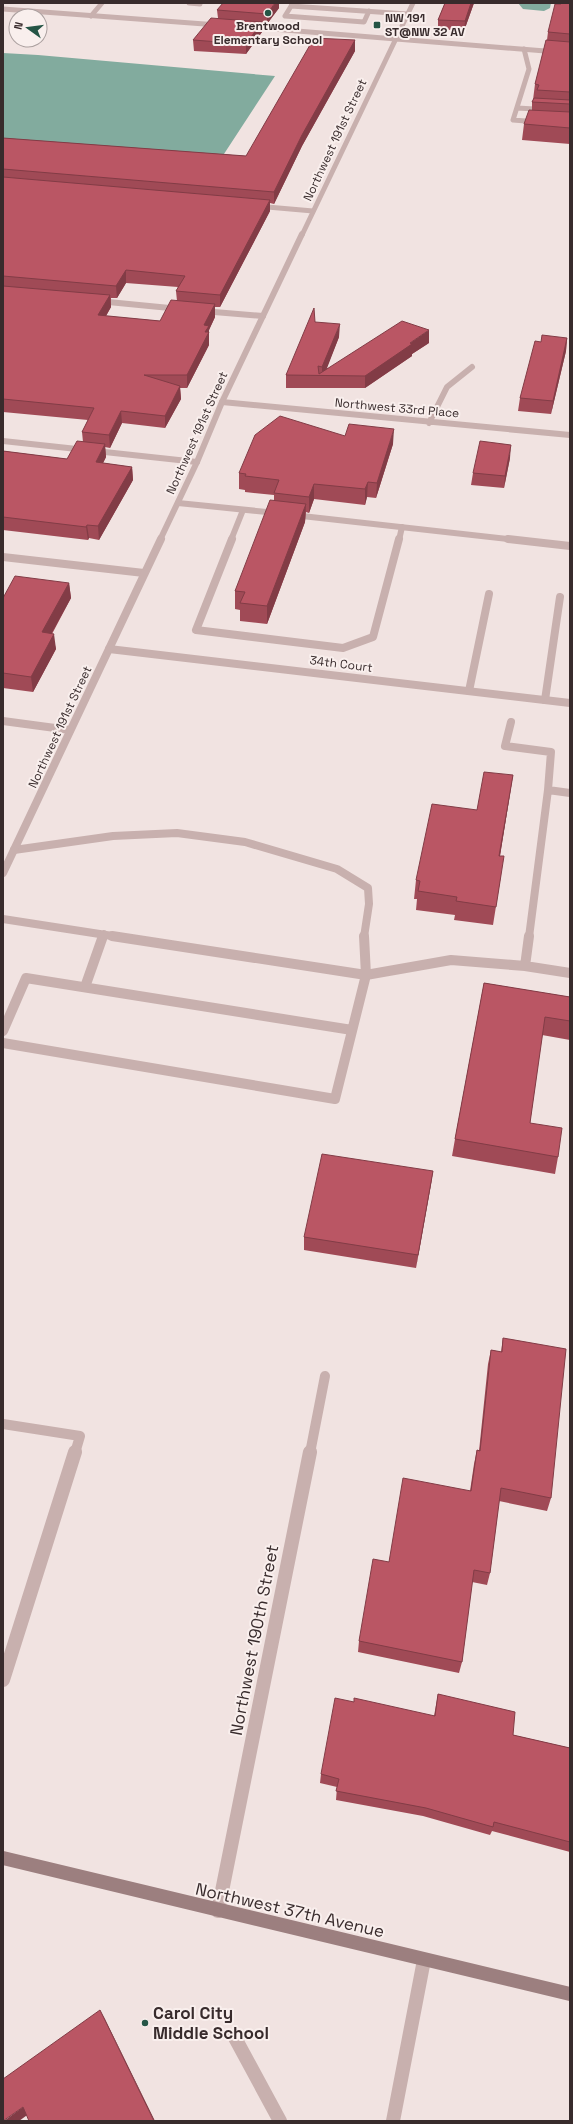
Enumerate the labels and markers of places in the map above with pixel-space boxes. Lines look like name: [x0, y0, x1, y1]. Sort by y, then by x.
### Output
marker: Brentwood Elementary School: [263, 8, 273, 18]
place label: NW 191 ST@NW 32 AV: [385, 10, 465, 40]
place label: Brentwood Elementary School: [214, 18, 322, 48]
marker: NW 191 ST@NW 32 AV: [372, 20, 382, 30]
place label: Carol City Middle School: [153, 2002, 269, 2044]
marker: Carol City Middle School: [140, 2018, 150, 2028]

